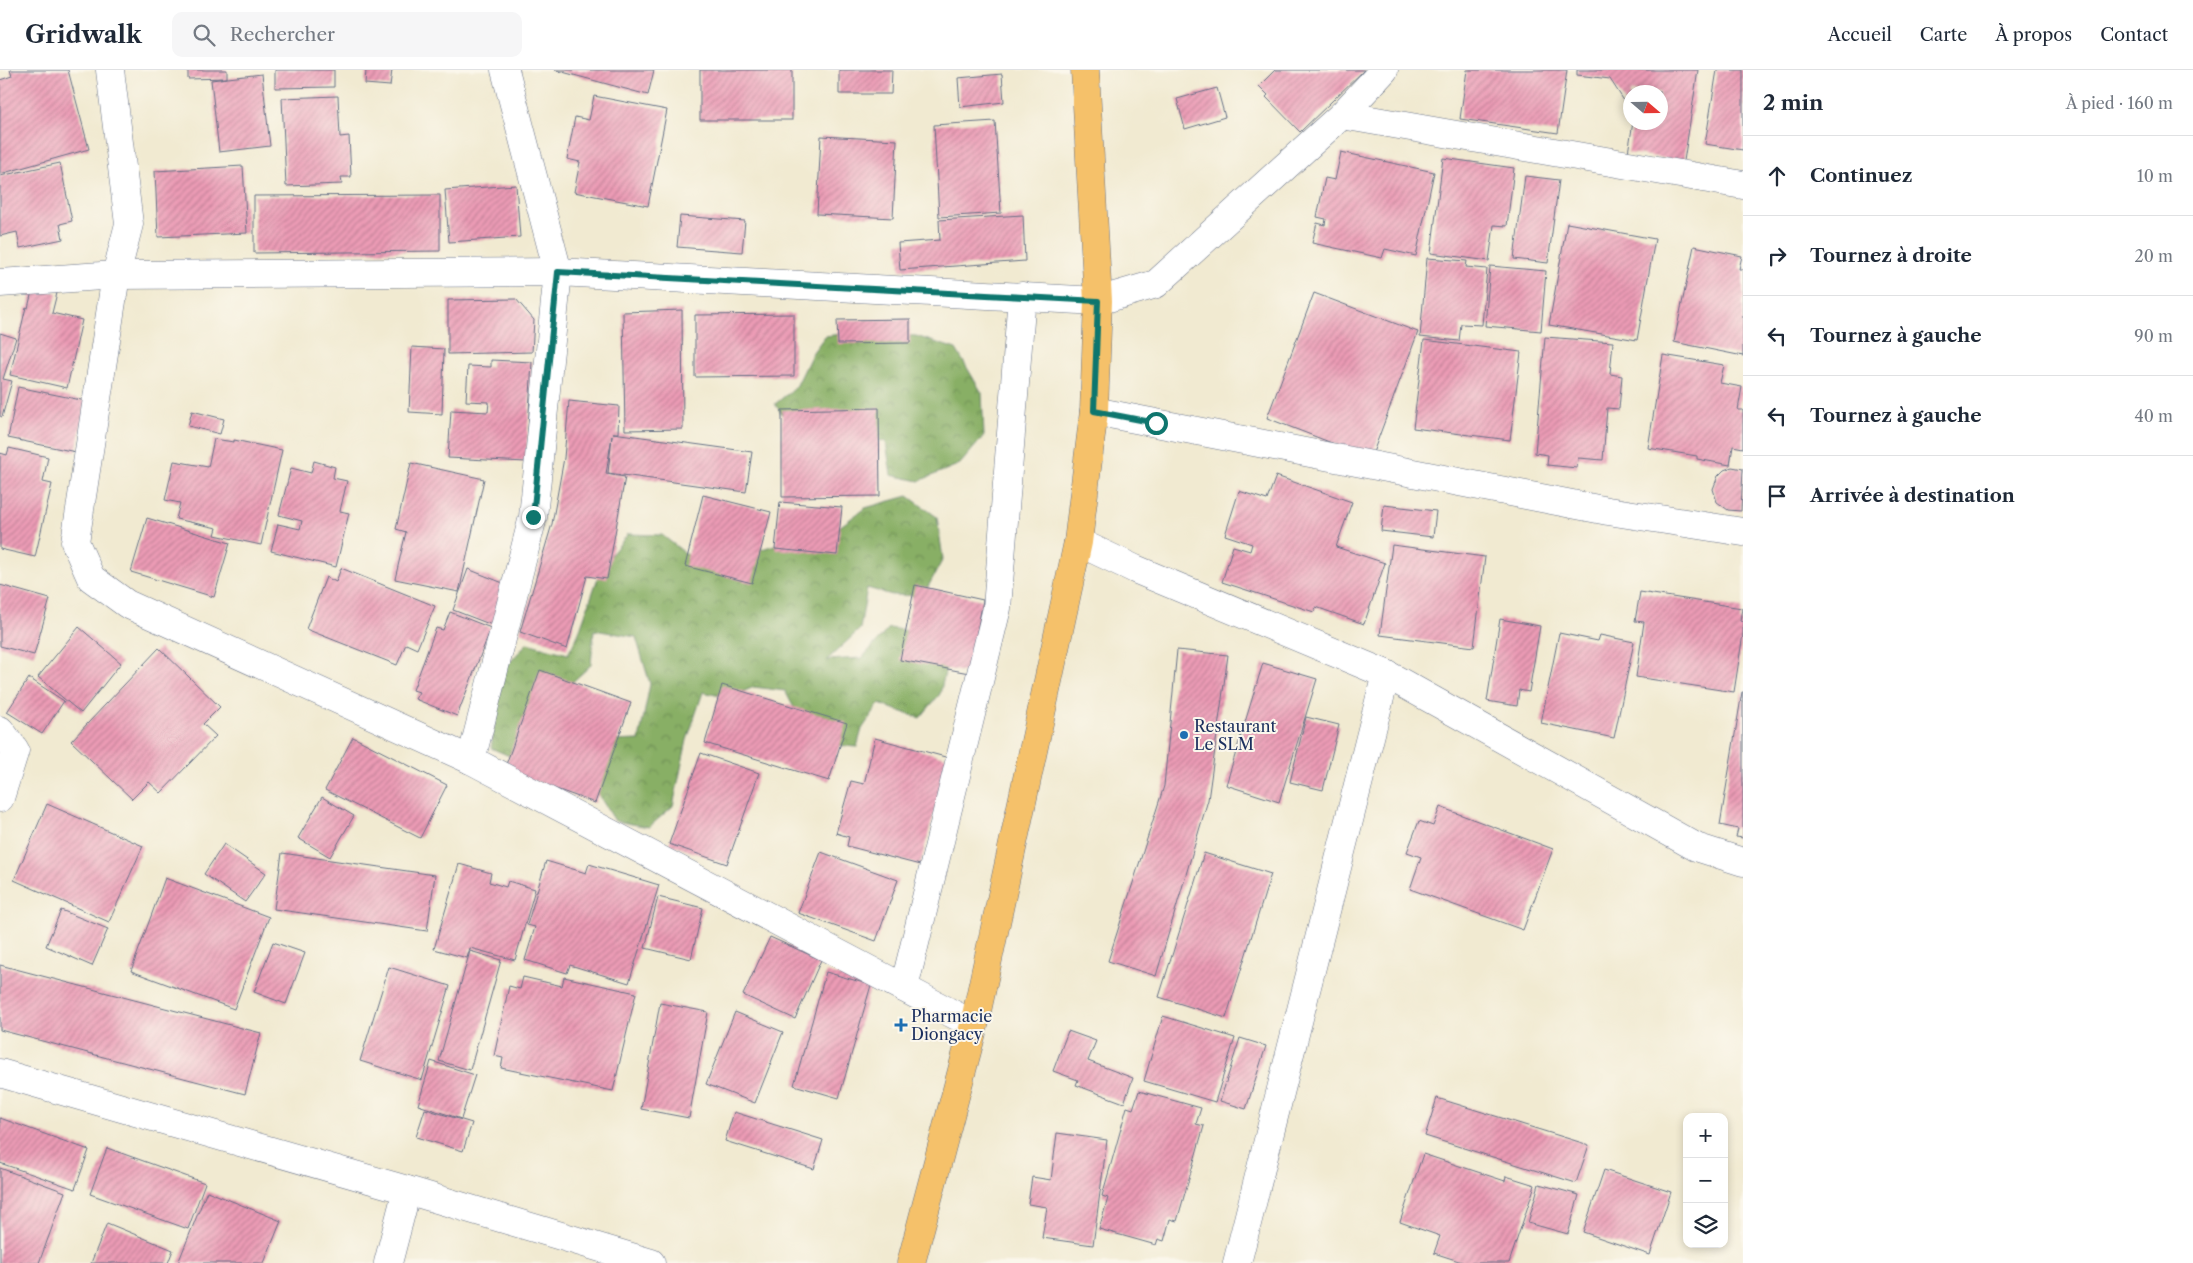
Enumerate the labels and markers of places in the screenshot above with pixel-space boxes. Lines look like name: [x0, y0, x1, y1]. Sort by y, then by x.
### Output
place label: Restaurant Le SLM: [1194, 716, 1277, 754]
marker: Restaurant Le SLM: [1178, 729, 1190, 741]
place label: Pharmacie Diongacy: [911, 1006, 992, 1044]
marker: Pharmacie Diongacy: [895, 1019, 907, 1031]

